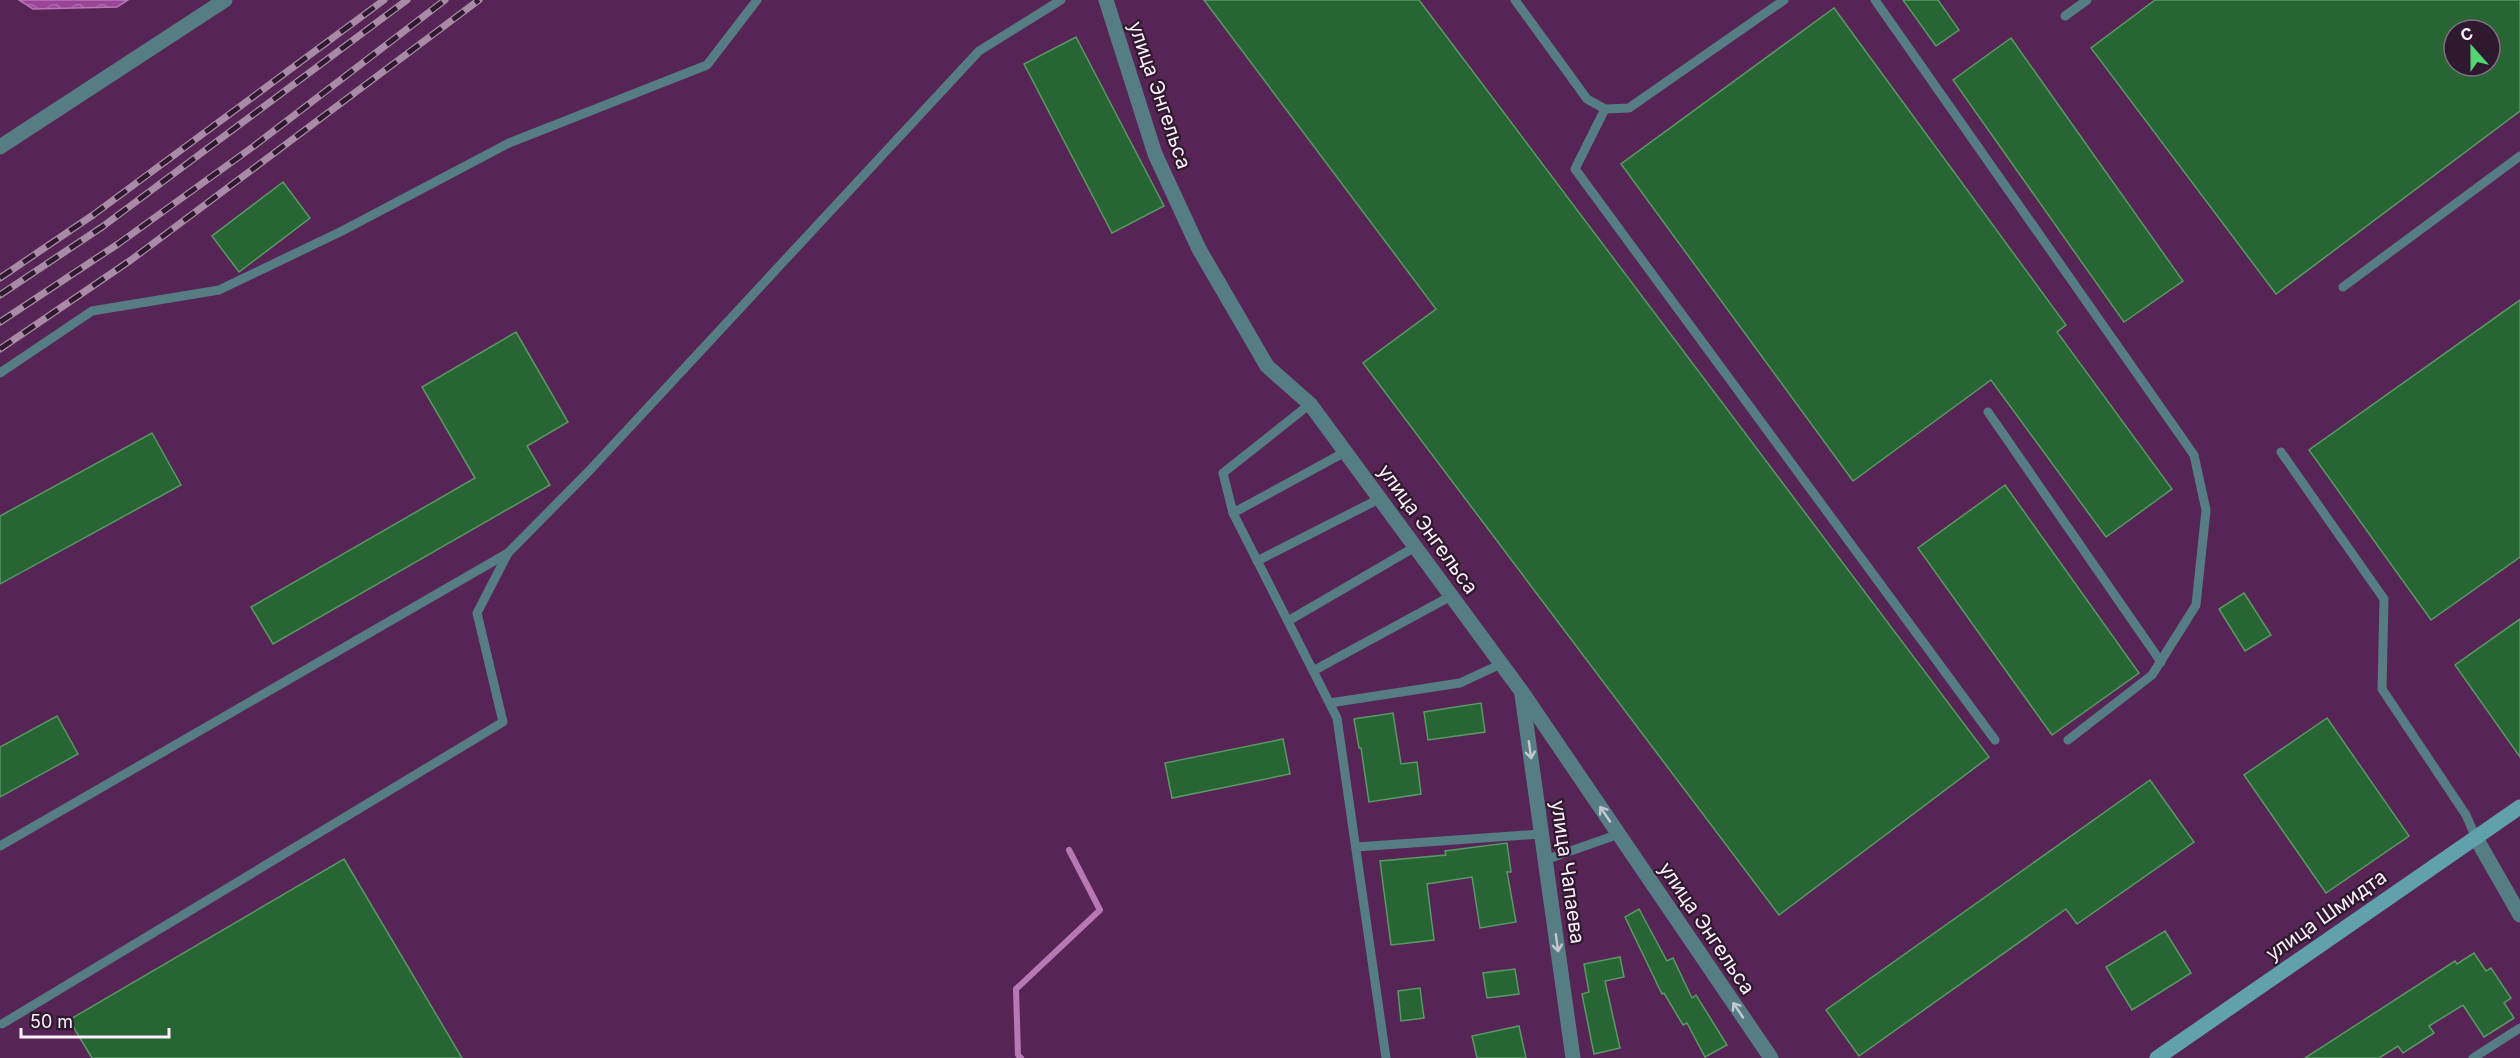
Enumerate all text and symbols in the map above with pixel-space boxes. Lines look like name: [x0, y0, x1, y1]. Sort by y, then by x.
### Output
street label: улица Энгельса: [1124, 18, 1196, 172]
north arrow: [2442, 18, 2502, 78]
text: С: [2458, 22, 2476, 45]
street label: улица Энгельса: [1373, 459, 1483, 599]
one-way arrow: [1524, 740, 1535, 759]
street label: улица Чапаева: [1546, 799, 1590, 945]
one-way arrow: [1598, 805, 1611, 822]
street label: улица Энгельса: [1654, 857, 1760, 999]
street label: улица Шмидта: [2261, 864, 2391, 966]
one-way arrow: [1551, 933, 1562, 953]
scale bar: [21, 1001, 170, 1039]
one-way arrow: [1732, 1002, 1744, 1018]
text: 50 m: [30, 1011, 73, 1032]

